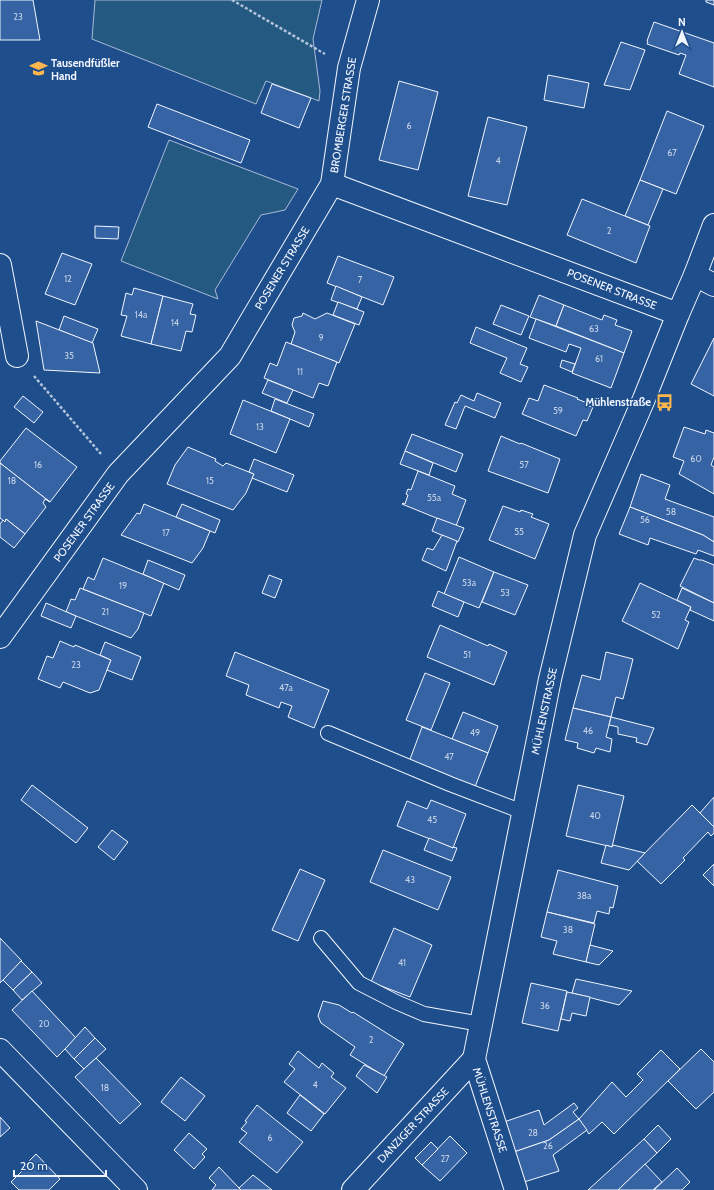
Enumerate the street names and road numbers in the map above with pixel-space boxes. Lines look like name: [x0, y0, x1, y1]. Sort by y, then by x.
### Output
street label: BROMBERGER STRASSE: [327, 56, 359, 174]
street label: POSENER STRASSE: [252, 224, 312, 312]
street label: POSENER STRASSE: [565, 265, 659, 313]
street label: POSENER STRASSE: [50, 480, 118, 564]
street label: MÜHLENSTRASSE: [528, 666, 560, 756]
street label: MÜHLENSTRASSE: [470, 1066, 510, 1154]
street label: DANZIGER STRASSE: [374, 1084, 452, 1166]

